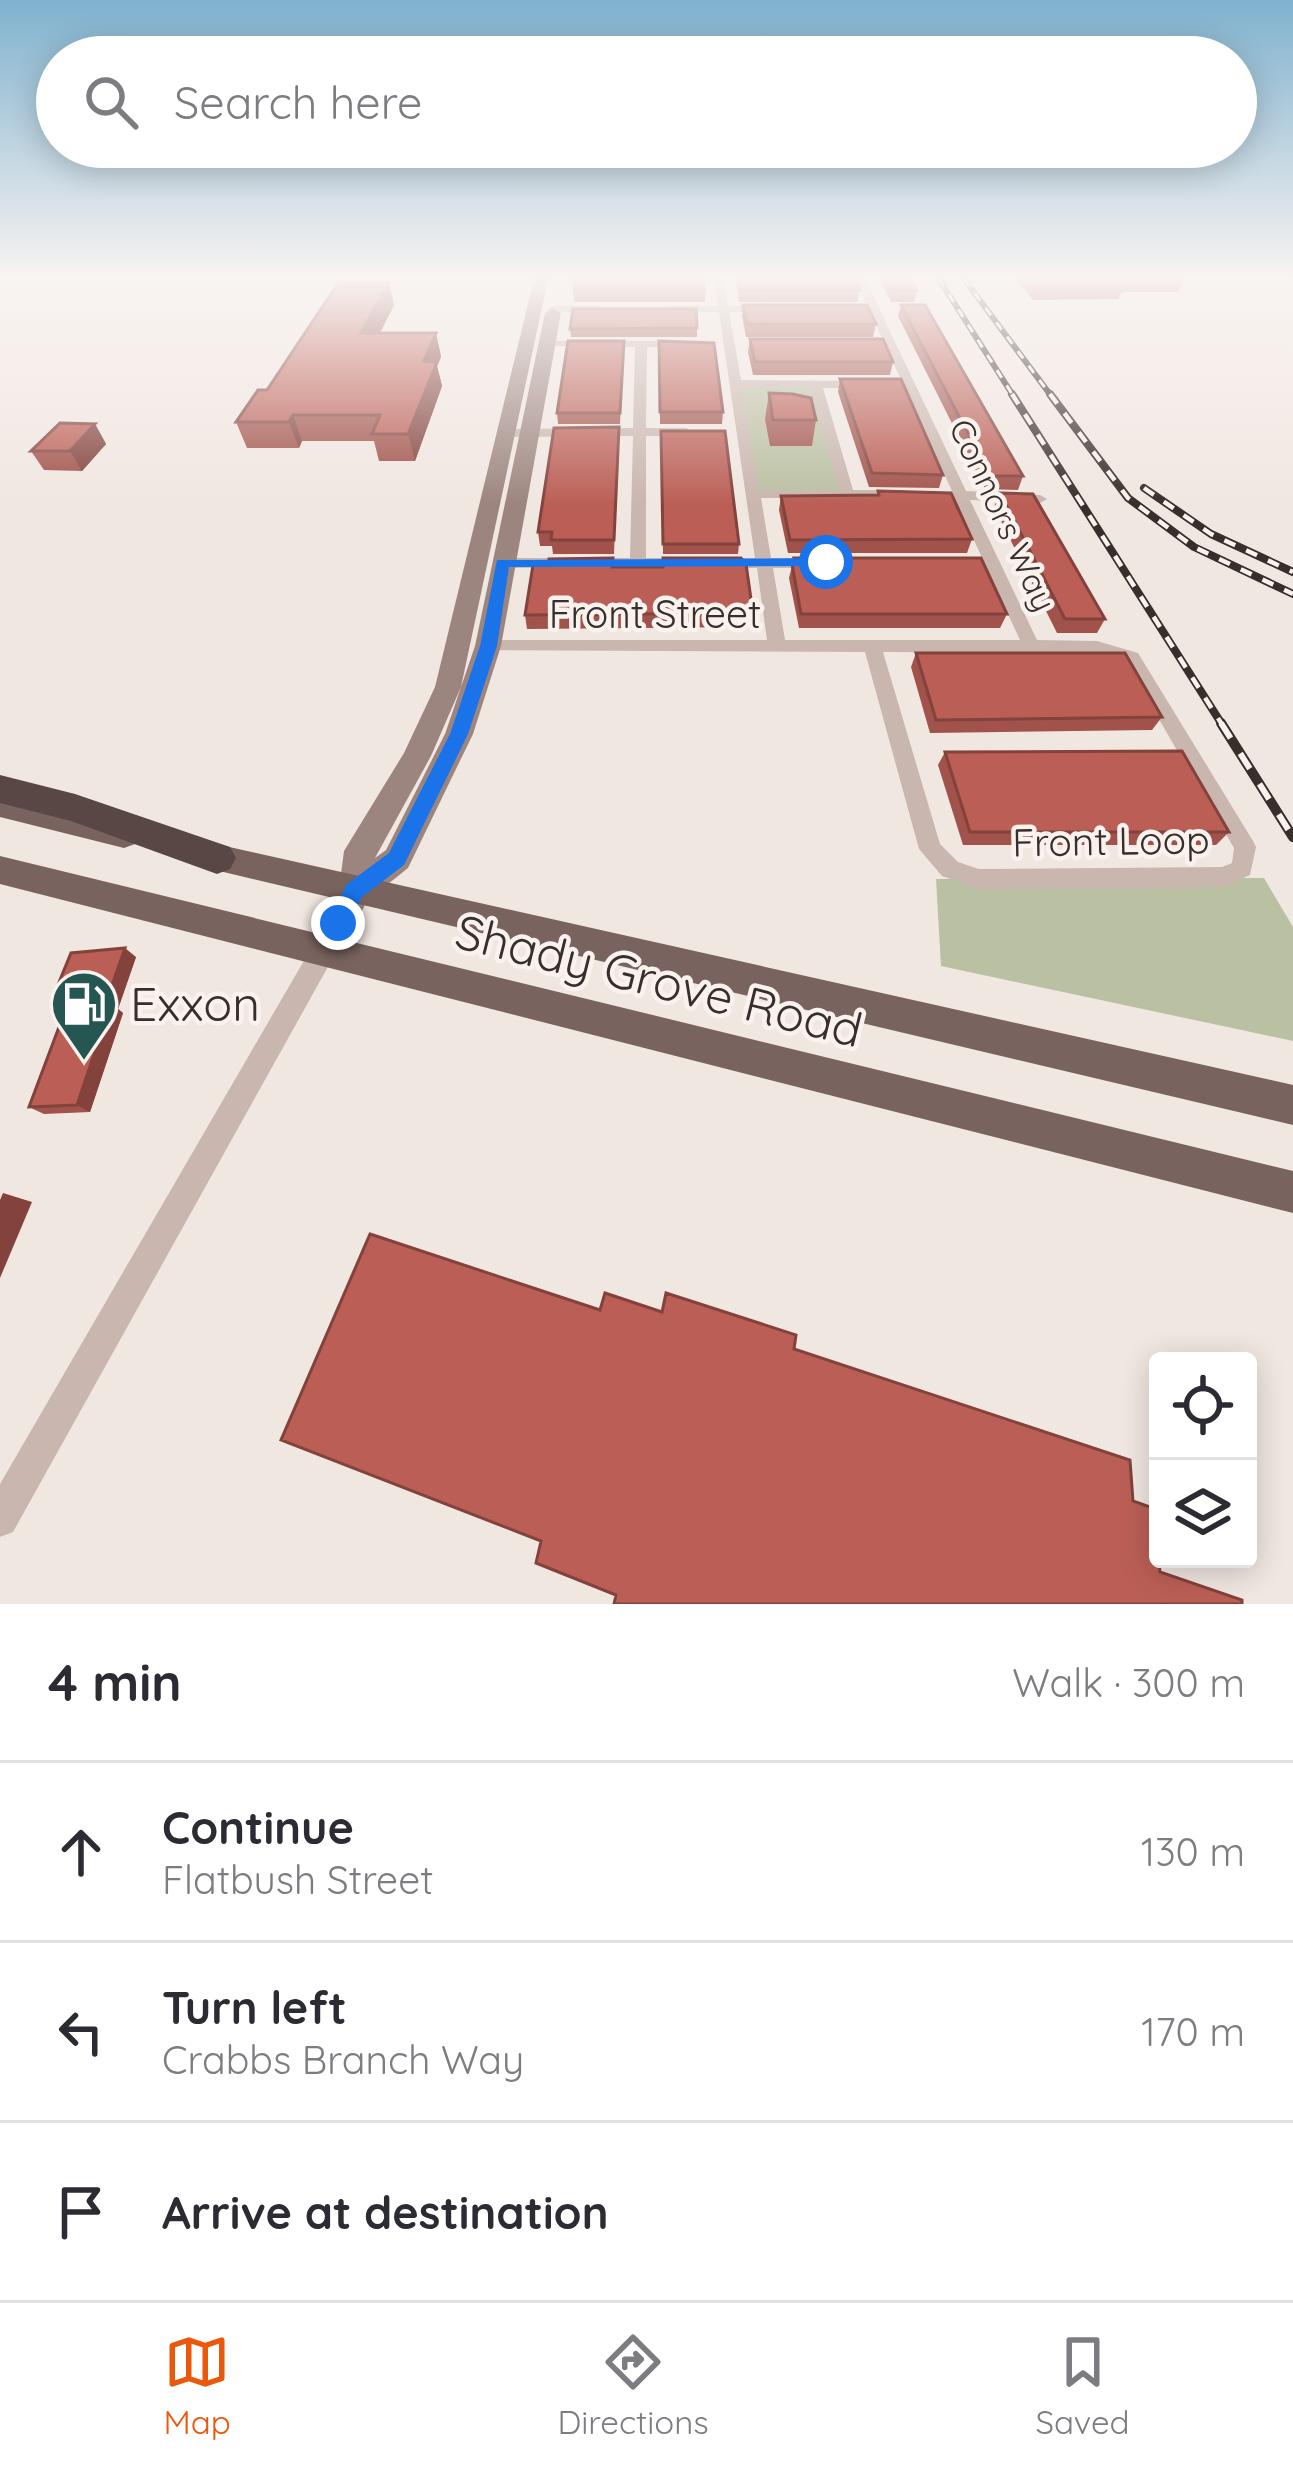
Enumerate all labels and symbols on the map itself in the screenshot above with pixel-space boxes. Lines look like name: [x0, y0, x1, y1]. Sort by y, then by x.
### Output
street label: Connors Way: [941, 412, 1066, 617]
route start: [799, 535, 853, 589]
street label: Front Street: [549, 589, 761, 638]
street label: Front Loop: [1012, 814, 1210, 867]
route end: [311, 896, 365, 950]
street label: Shady Grove Road: [450, 901, 869, 1060]
fuel station icon: Exxon: [49, 969, 119, 1063]
place label: Exxon: [130, 973, 260, 1033]

